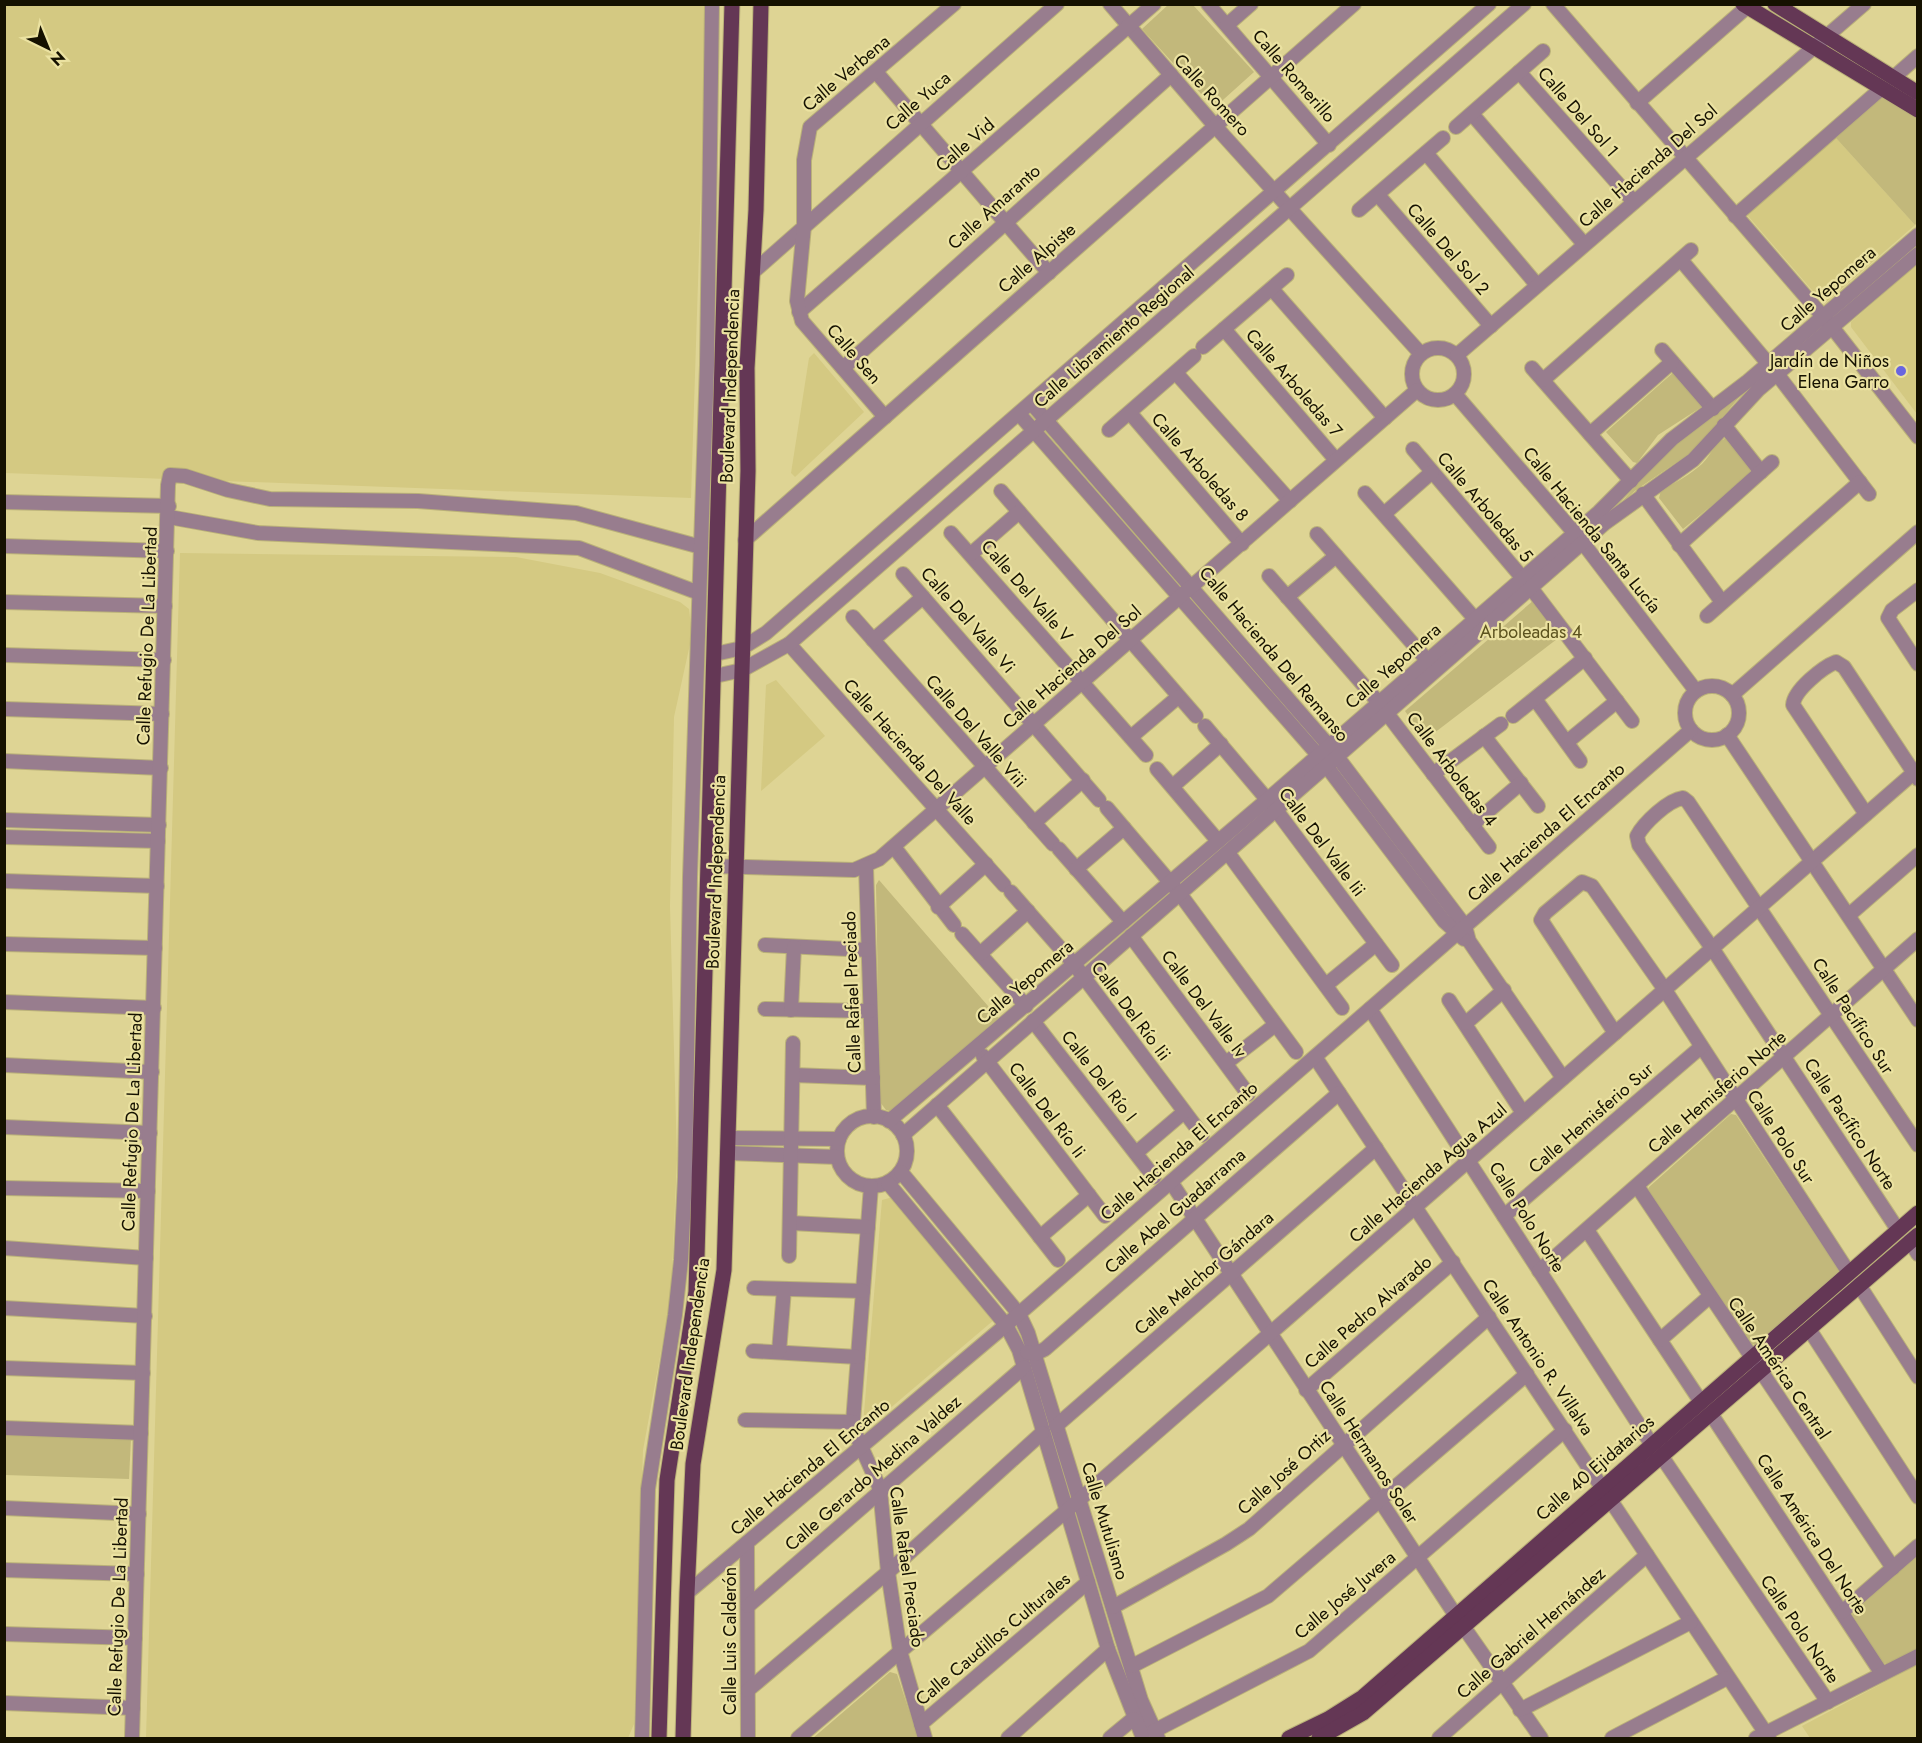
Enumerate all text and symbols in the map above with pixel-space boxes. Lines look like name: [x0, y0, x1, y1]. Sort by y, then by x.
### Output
north arrow: [18, 18, 78, 78]
street label: Calle Romerillo: [1246, 24, 1342, 128]
street label: Calle Verbena: [796, 29, 896, 117]
text: N: [45, 46, 70, 71]
street label: Calle Romero: [1168, 48, 1256, 142]
street label: Calle Del Sol 1: [1531, 61, 1625, 163]
street label: Calle Yuca: [880, 65, 956, 137]
street label: Calle Hacienda Del Sol: [1573, 98, 1723, 234]
street label: Calle Vid: [930, 112, 1000, 178]
street label: Calle Amaranto: [942, 158, 1046, 256]
street label: Calle Del Sol 2: [1401, 197, 1495, 301]
street label: Calle Alpiste: [992, 217, 1082, 299]
street label: Calle Yepomera: [1774, 240, 1882, 338]
street label: Calle Libramiento Regional: [1028, 260, 1200, 414]
street label: Boulevard Independencia: [714, 289, 746, 483]
street label: Calle Sen: [820, 318, 888, 390]
street label: Calle Arboledas 7: [1239, 323, 1349, 443]
place label: Jardín de Niños Elena Garro: [1768, 348, 1889, 395]
marker: Jardín de Niños Elena Garro: [1894, 364, 1908, 378]
street label: Calle Arboledas 8: [1145, 407, 1255, 527]
street label: Calle Hacienda Santa Lucía: [1517, 441, 1667, 619]
street label: Calle Arboledas 5: [1431, 446, 1539, 568]
street label: Calle Refugio De La Libertad: [130, 526, 164, 746]
street label: Calle Del Valle V: [975, 534, 1079, 648]
street label: Calle Del Valle Vi: [914, 561, 1022, 679]
street label: Calle Hacienda Del Remanso: [1193, 561, 1355, 747]
street label: Calle Hacienda Del Sol: [997, 599, 1147, 735]
street label: Calle Yepomera: [1339, 617, 1447, 715]
park label: Arboleadas 4: [1480, 619, 1582, 645]
street label: Calle Del Valle Viii: [919, 669, 1033, 793]
street label: Calle Hacienda Del Valle: [837, 673, 983, 831]
street label: Calle Arboledas 4: [1400, 706, 1504, 832]
street label: Calle Hacienda El Encanto: [1461, 756, 1631, 908]
street label: Boulevard Independencia: [700, 775, 732, 969]
street label: Calle Del Valle Iii: [1272, 782, 1372, 902]
street label: Calle Rafael Preciado: [836, 910, 868, 1073]
street label: Calle Yepomera: [971, 934, 1079, 1030]
street label: Calle Del Valle Iv: [1155, 945, 1253, 1063]
street label: Calle Pacífico Sur: [1806, 953, 1901, 1080]
street label: Calle Del Río Iii: [1085, 956, 1177, 1066]
street label: Calle Refugio De La Libertad: [115, 1012, 149, 1232]
street label: Calle Hemisferio Norte: [1642, 1024, 1792, 1160]
street label: Calle Del Río I: [1055, 1025, 1143, 1127]
street label: Calle Pacífico Norte: [1798, 1053, 1902, 1195]
street label: Calle Hemisferio Sur: [1523, 1056, 1660, 1180]
street label: Calle Del Río Ii: [1002, 1057, 1092, 1163]
street label: Calle Hacienda El Encanto: [1094, 1075, 1264, 1227]
street label: Calle Polo Sur: [1741, 1085, 1822, 1190]
street label: Calle Hacienda Agua Azul: [1343, 1097, 1513, 1249]
street label: Calle Abel Guadarrama: [1099, 1142, 1251, 1280]
street label: Calle Polo Norte: [1483, 1157, 1571, 1277]
street label: Calle Melchor Gándara: [1129, 1205, 1279, 1341]
street label: Calle Pedro Alvarado: [1299, 1249, 1438, 1375]
street label: Boulevard Independencia: [664, 1256, 716, 1452]
street label: Calle Antonio R. Villalva: [1476, 1274, 1600, 1440]
street label: Calle América Central: [1722, 1292, 1836, 1444]
street label: Calle Hermanos Soler: [1313, 1375, 1426, 1529]
street label: Calle Gerardo Medina Valdez: [779, 1388, 967, 1557]
street label: Calle Hacienda El Encanto: [724, 1392, 896, 1542]
street label: Calle 40 Ejidatarios: [1530, 1409, 1660, 1527]
street label: Calle José Ortiz: [1232, 1422, 1337, 1521]
street label: Calle América Del Norte: [1750, 1448, 1874, 1620]
street label: Calle Mutulismo: [1075, 1459, 1135, 1583]
street label: Calle Rafael Preciado: [883, 1485, 931, 1649]
street label: Calle Refugio De La Libertad: [101, 1497, 135, 1717]
street label: Calle José Juvera: [1289, 1545, 1401, 1645]
street label: Calle Gabriel Hernández: [1451, 1560, 1612, 1705]
street label: Calle Caudillos Culturales: [910, 1566, 1076, 1712]
street label: Calle Luis Calderón: [717, 1567, 743, 1715]
street label: Calle Polo Norte: [1754, 1570, 1846, 1688]

